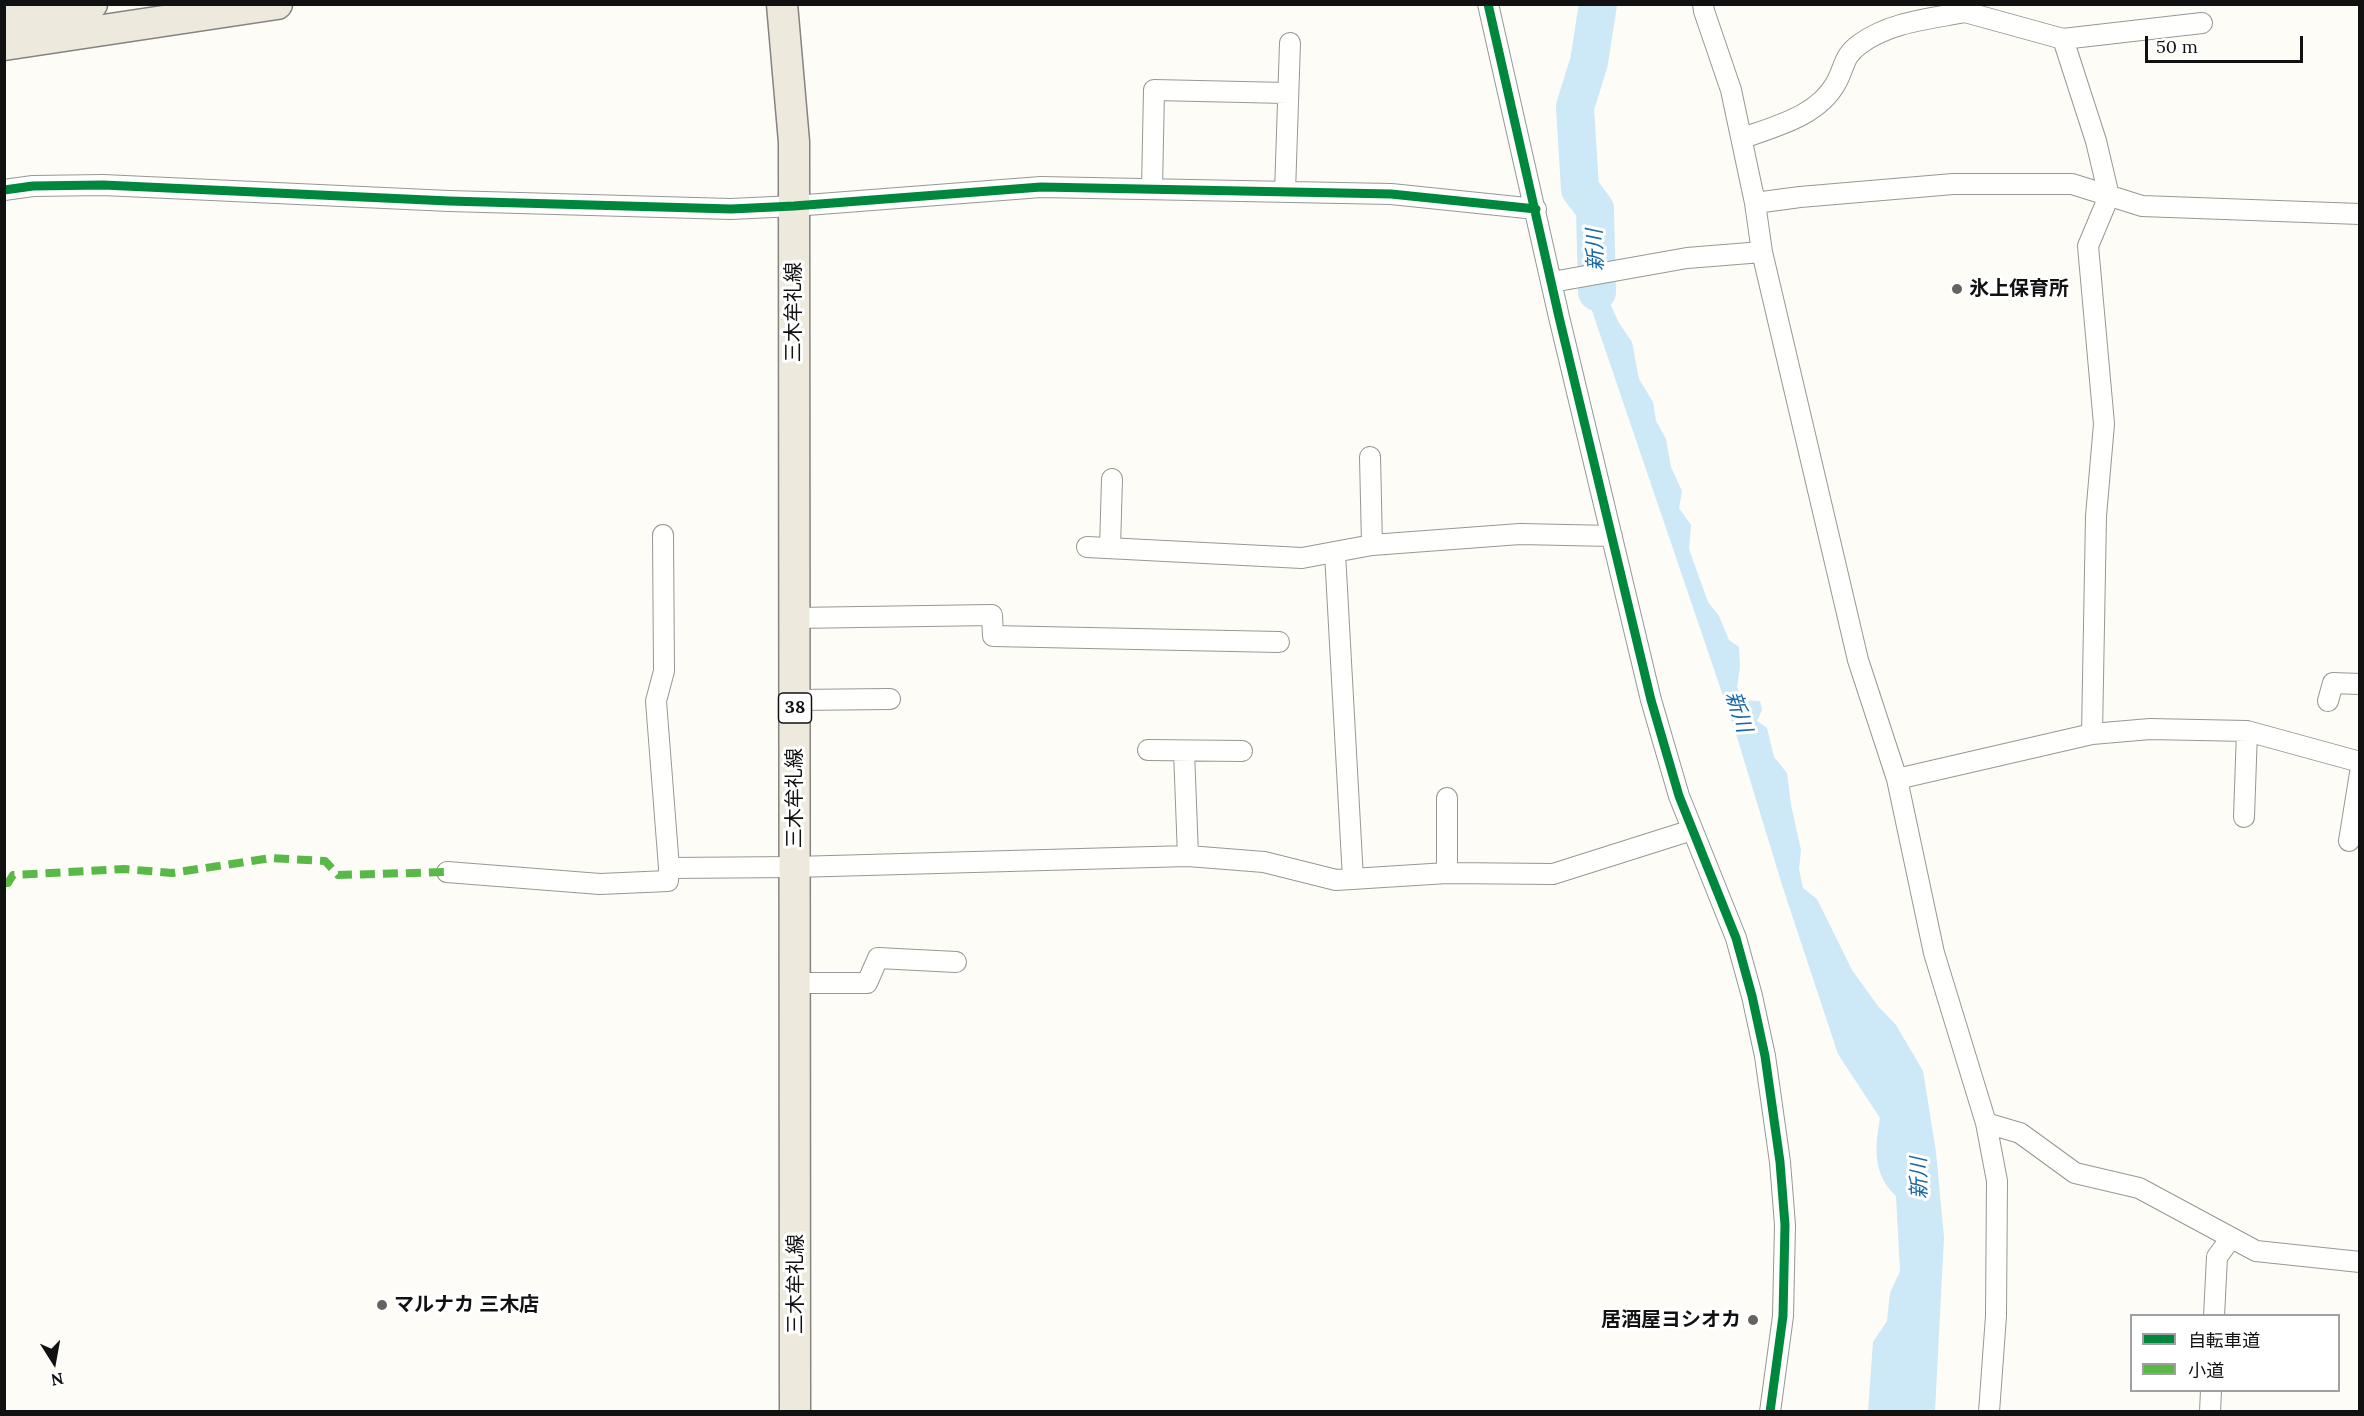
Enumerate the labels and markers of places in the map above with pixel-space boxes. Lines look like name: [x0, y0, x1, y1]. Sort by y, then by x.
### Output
place label: 氷上保育所: [1969, 277, 2069, 301]
marker: 氷上保育所: [1950, 282, 1964, 296]
place label: マルナカ 三木店: [394, 1293, 539, 1317]
marker: マルナカ 三木店: [375, 1298, 389, 1312]
place label: 居酒屋ヨシオカ: [1601, 1308, 1741, 1332]
marker: 居酒屋ヨシオカ: [1746, 1313, 1760, 1327]

